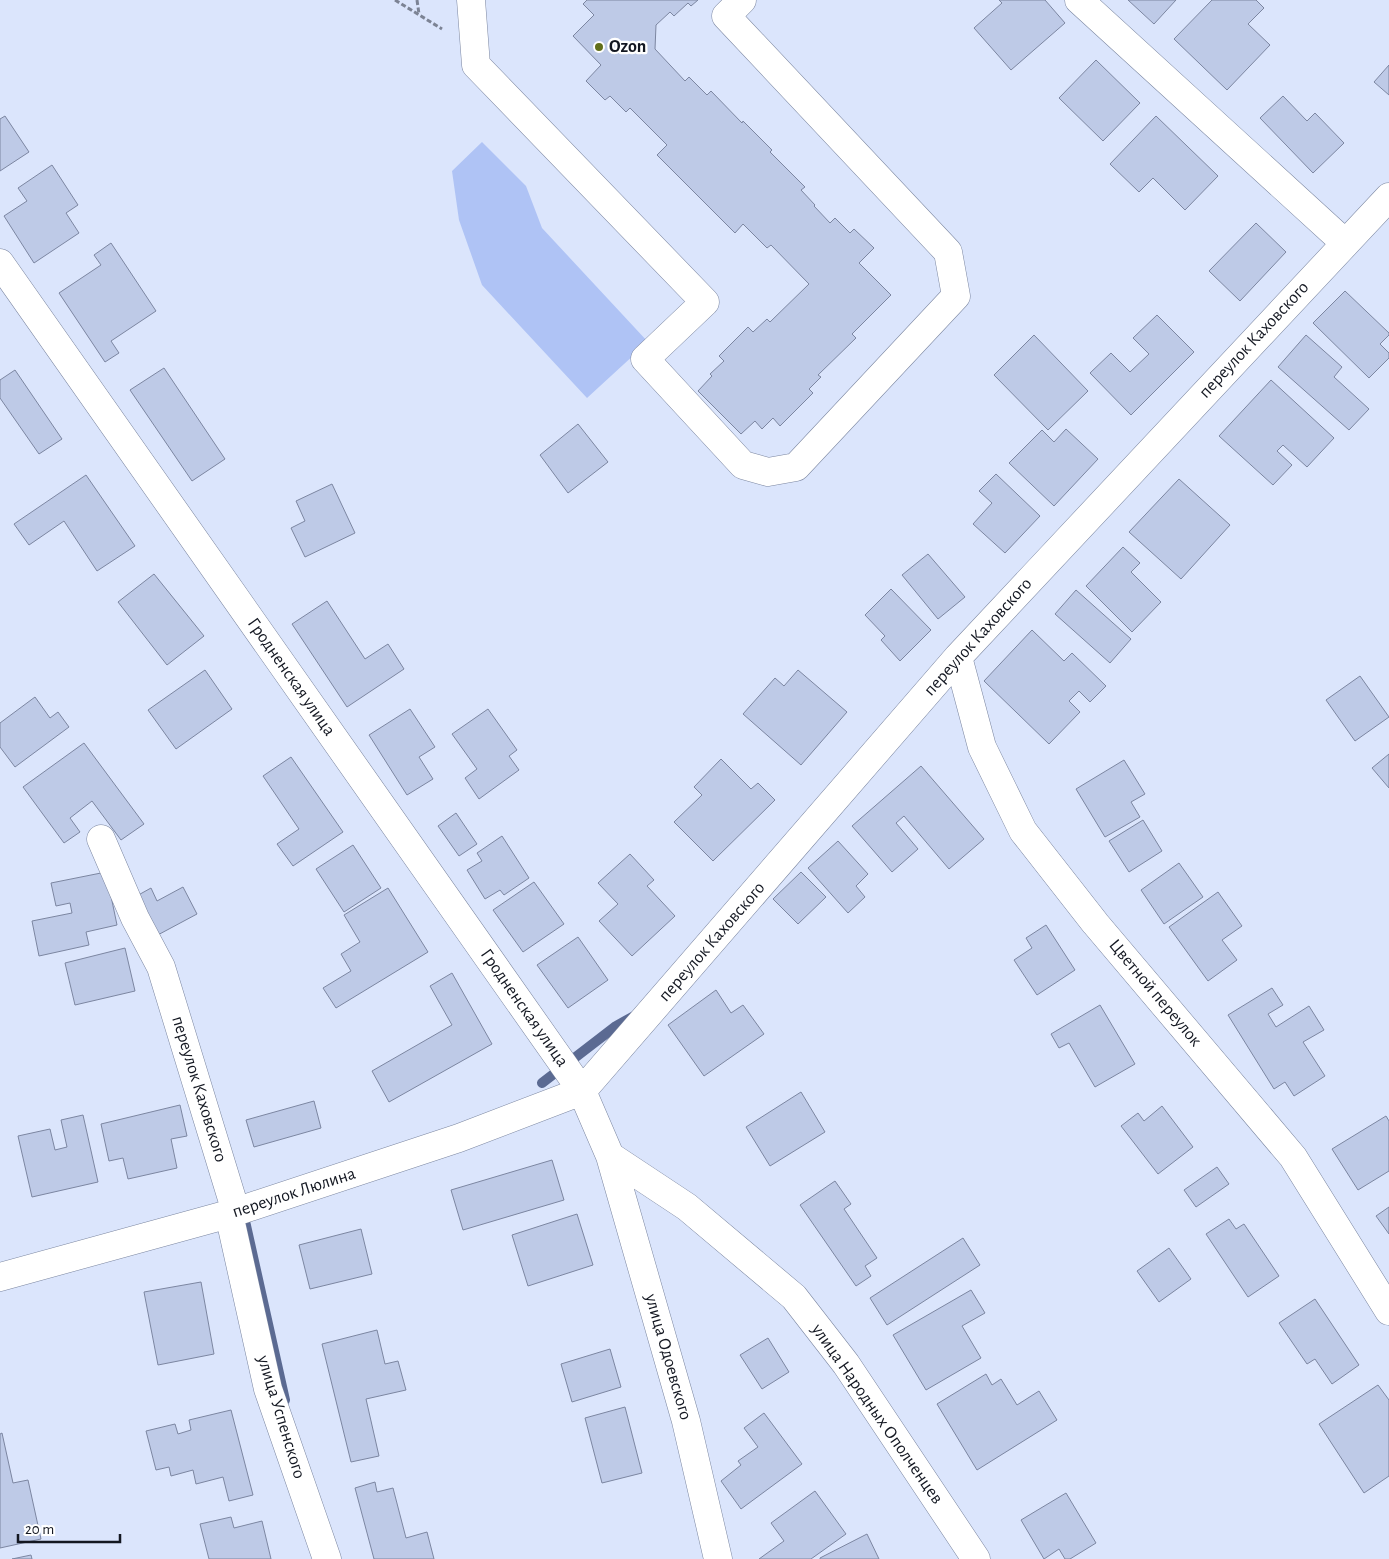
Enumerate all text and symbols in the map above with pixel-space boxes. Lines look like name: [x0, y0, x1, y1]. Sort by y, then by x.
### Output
place label: Ozon: [609, 38, 646, 56]
marker: Ozon: [593, 41, 605, 53]
street label: переулок Каховского: [1196, 278, 1312, 402]
street label: переулок Каховского: [921, 575, 1035, 699]
street label: Гродненская улица: [244, 615, 338, 739]
street label: переулок Каховского: [655, 879, 769, 1005]
street label: Цветной переулок: [1105, 936, 1205, 1051]
street label: Гродненская улица: [477, 946, 571, 1070]
street label: переулок Каховского: [168, 1014, 230, 1164]
street label: переулок Люлина: [230, 1165, 358, 1221]
street label: улица Одоевского: [641, 1291, 695, 1422]
street label: улица Народных Ополченцев: [807, 1320, 946, 1507]
street label: улица Успенского: [253, 1352, 308, 1481]
scale bar: [18, 1512, 120, 1544]
text: 20 m: [25, 1522, 54, 1537]

